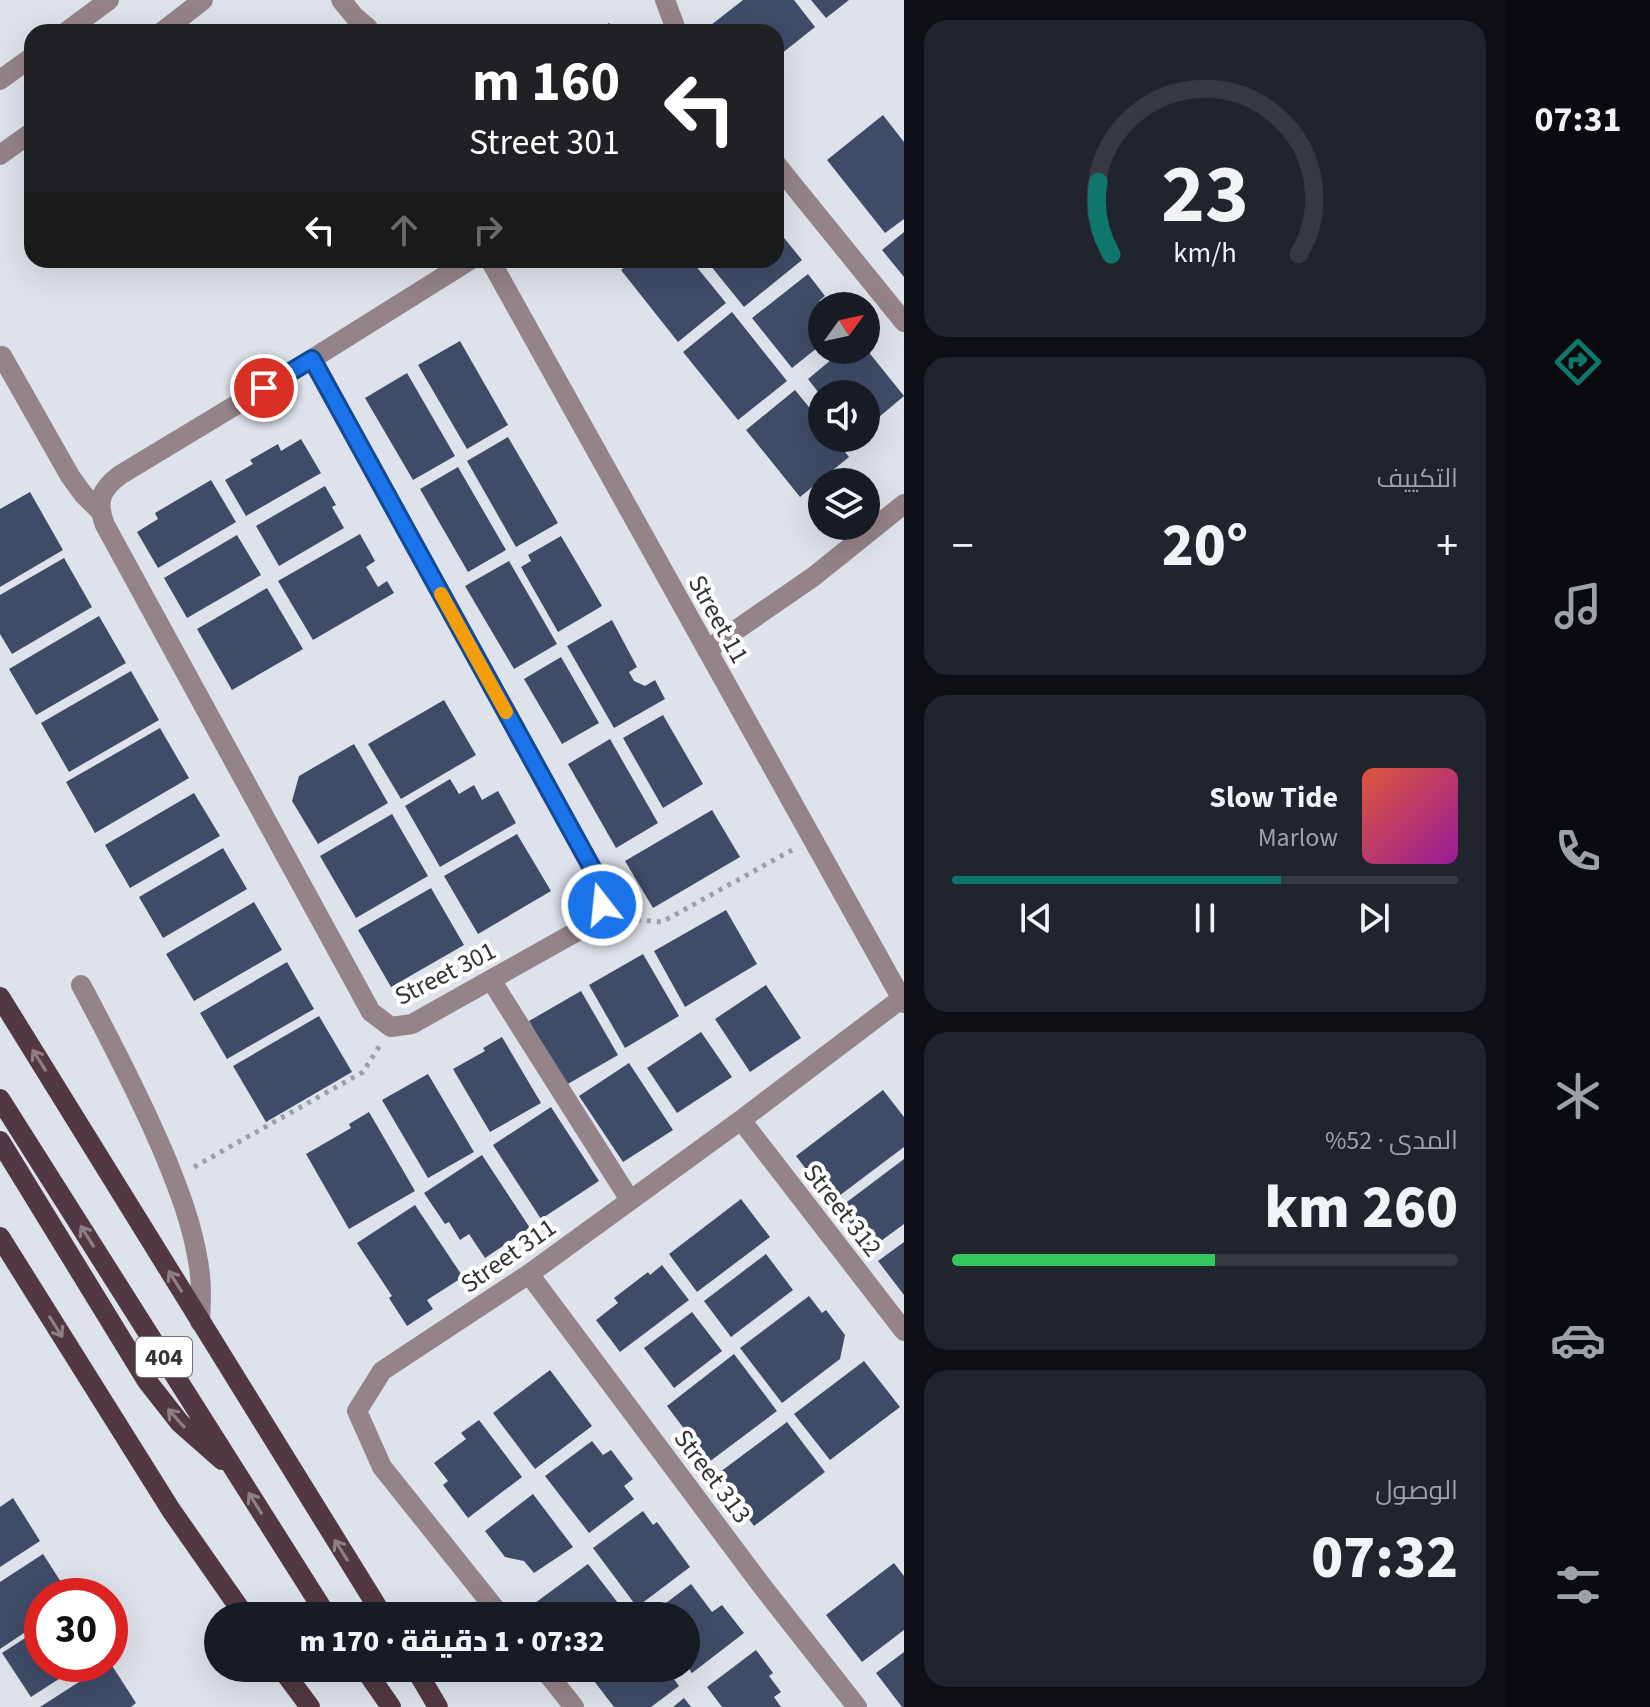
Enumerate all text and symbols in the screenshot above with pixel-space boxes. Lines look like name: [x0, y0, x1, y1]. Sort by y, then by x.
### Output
text: 160 m: [472, 43, 620, 122]
icon: left: [648, 56, 752, 160]
text: 07:31: [1535, 94, 1621, 145]
text: Street 301: [469, 117, 620, 168]
text: 23: [1161, 135, 1249, 253]
icon: left: [298, 208, 342, 252]
icon: ahead: [382, 208, 426, 252]
icon: right: [466, 208, 510, 252]
text: km/h: [1173, 233, 1237, 273]
north arrow: [808, 292, 880, 364]
map controls: [808, 292, 880, 540]
icon: directions: [1550, 334, 1606, 390]
pin: [230, 354, 298, 422]
icon: arrive: [242, 366, 286, 410]
button: sound: [808, 380, 880, 452]
text: التكييف: [1376, 460, 1458, 497]
button: layers: [808, 468, 880, 540]
text: 20°: [1162, 504, 1248, 589]
text: −: [952, 515, 974, 578]
text: +: [1436, 515, 1458, 578]
street label: Street 11: [679, 568, 758, 670]
icon: music: [1550, 578, 1606, 634]
text: Slow Tide: [1209, 776, 1338, 819]
text: Marlow: [1258, 819, 1338, 856]
icon: phone: [1550, 823, 1606, 879]
position arrow: [560, 863, 644, 947]
icon: previous: [1014, 896, 1058, 940]
icon: pause: [1183, 896, 1227, 940]
icon: next: [1352, 896, 1396, 940]
street label: Street 301: [388, 932, 502, 1015]
one-way arrow: [30, 1049, 46, 1072]
icon: climate: [1550, 1068, 1606, 1124]
text: المدى · 52%: [1325, 1122, 1458, 1159]
street label: Street 312: [794, 1156, 891, 1265]
text: 260 km: [1265, 1166, 1458, 1251]
street label: Street 311: [453, 1209, 564, 1302]
one-way arrow: [78, 1225, 95, 1247]
one-way arrow: [167, 1270, 183, 1293]
icon: car: [1550, 1312, 1606, 1368]
one-way arrow: [49, 1315, 65, 1338]
road number: 404: [136, 1337, 192, 1377]
one-way arrow: [167, 1408, 185, 1428]
street label: Street 313: [665, 1422, 760, 1531]
text: الوصول: [1375, 1472, 1458, 1509]
one-way arrow: [247, 1492, 263, 1515]
text: 07:32: [1311, 1516, 1458, 1601]
one-way arrow: [333, 1539, 349, 1562]
icon: filters: [1550, 1557, 1606, 1613]
speed limit sign: 30: [24, 1578, 128, 1682]
text: 07:32 · 1 دقيقة · 170 m: [299, 1620, 605, 1663]

